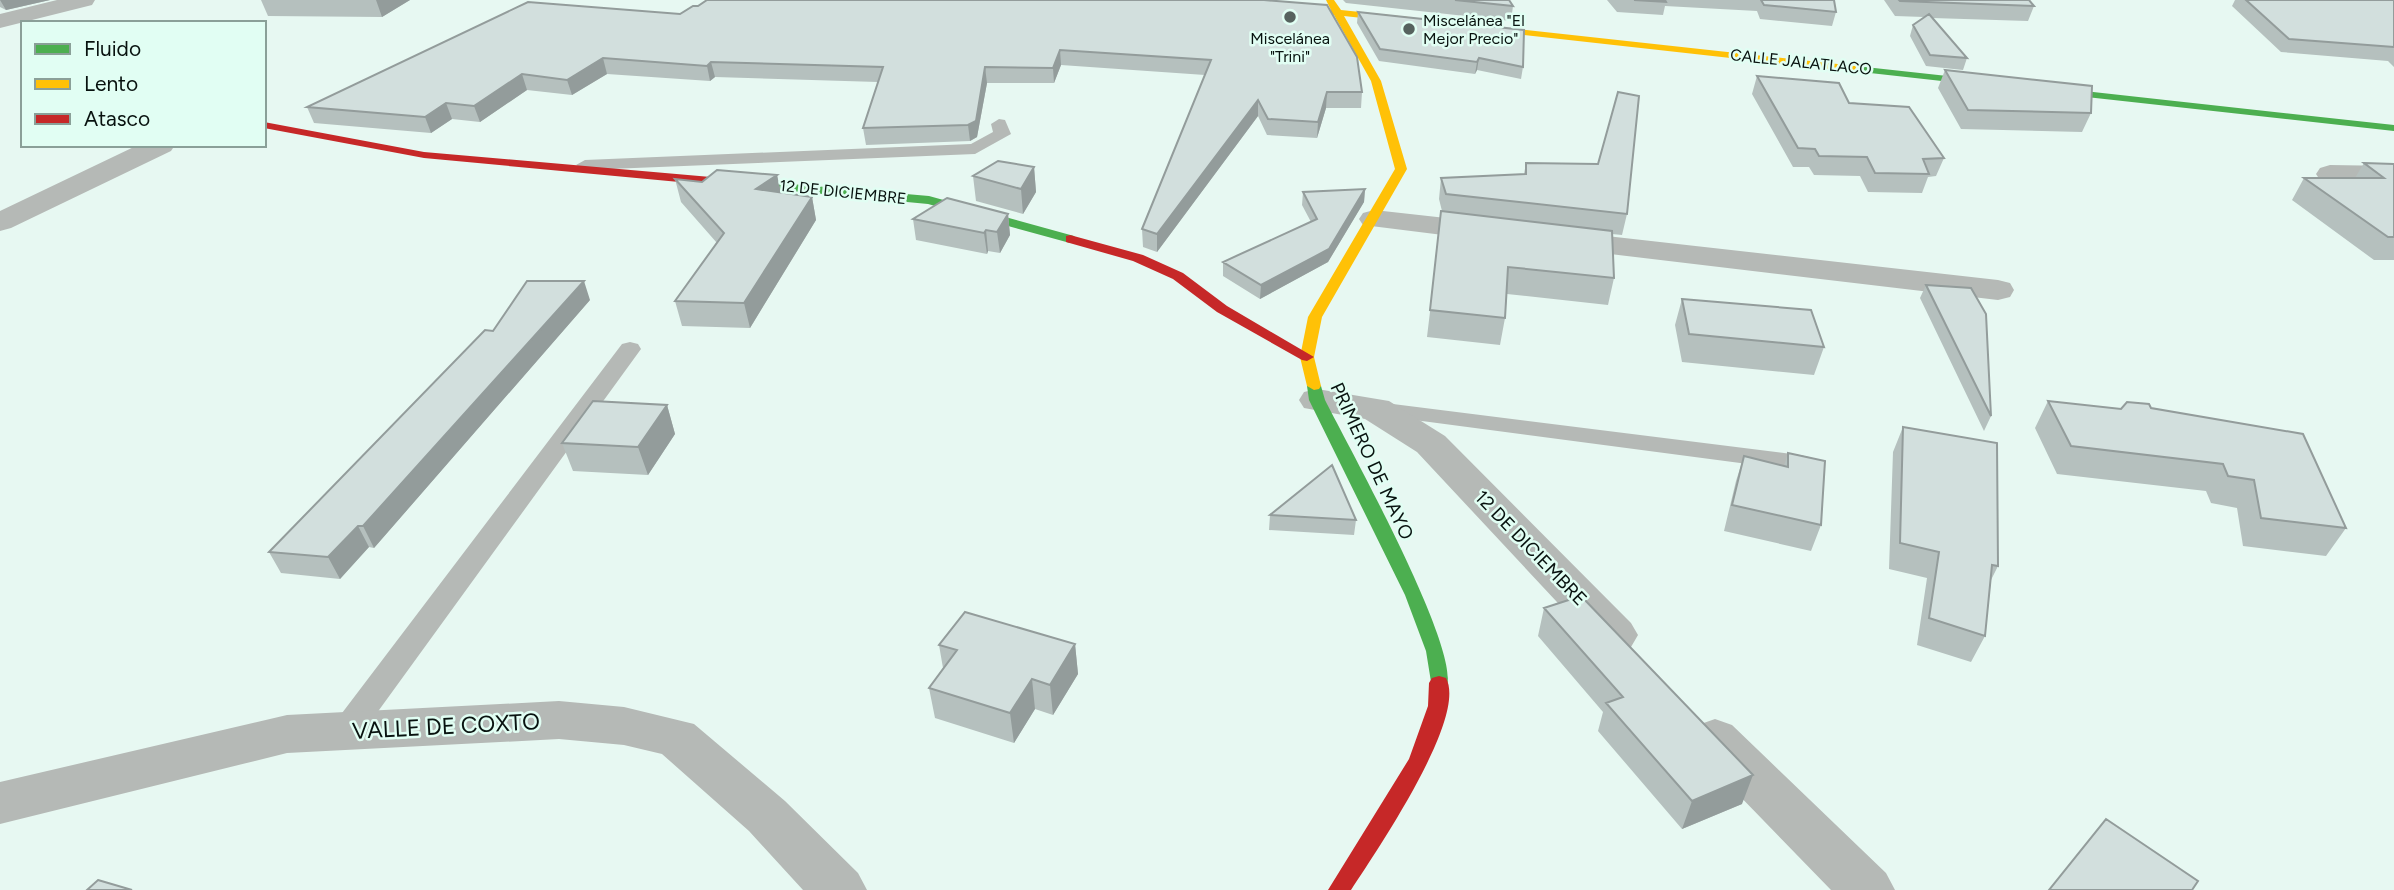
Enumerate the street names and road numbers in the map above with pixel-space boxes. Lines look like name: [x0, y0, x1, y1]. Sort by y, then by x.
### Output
street label: CALLE JALATLACO: [1729, 45, 1873, 79]
street label: 12 DE DICIEMBRE: [779, 176, 907, 208]
street label: PRIMERO DE MAYO: [1326, 379, 1418, 543]
street label: 12 DE DICIEMBRE: [1470, 486, 1592, 610]
street label: VALLE DE COXTO: [351, 707, 541, 745]

